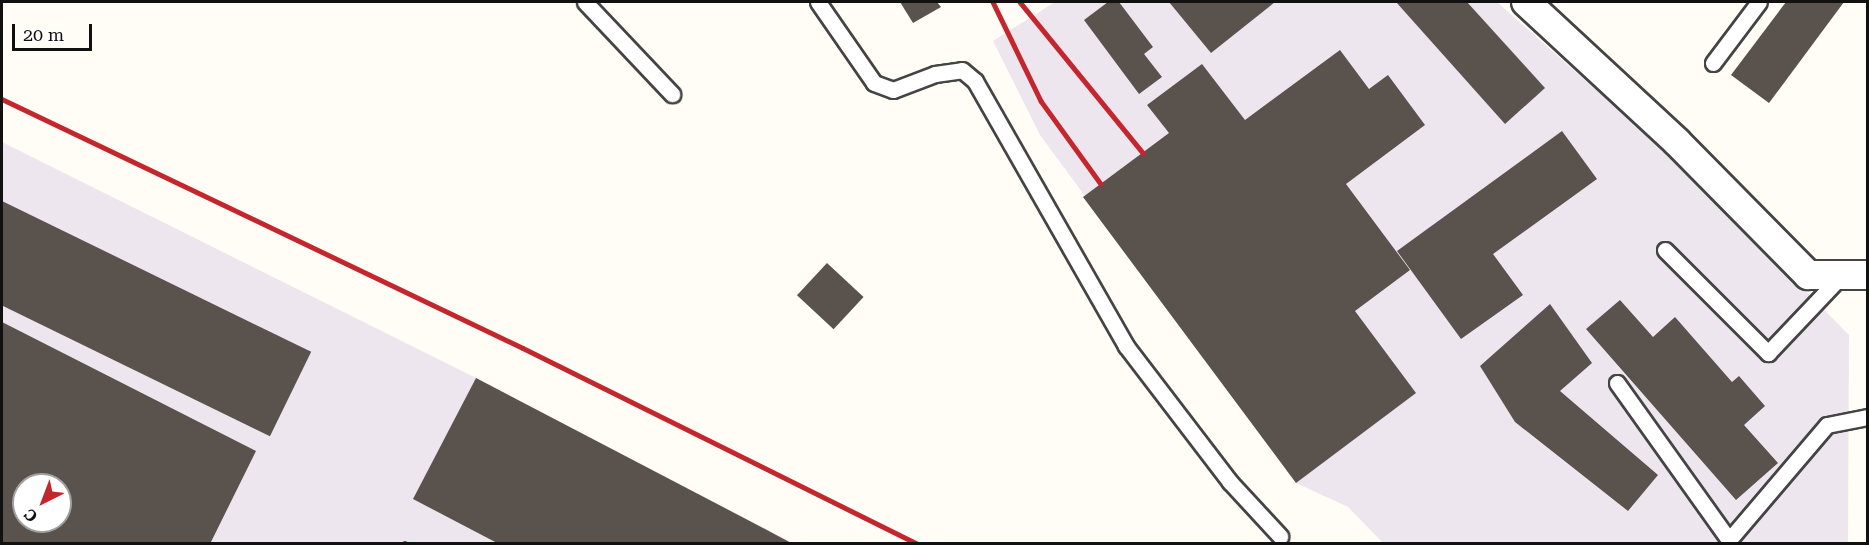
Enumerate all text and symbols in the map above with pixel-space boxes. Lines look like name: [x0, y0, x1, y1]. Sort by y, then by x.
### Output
scale bar: [15, 12, 94, 50]
text: 20 m: [23, 24, 64, 45]
north arrow: [12, 473, 72, 533]
text: С: [20, 504, 41, 526]

